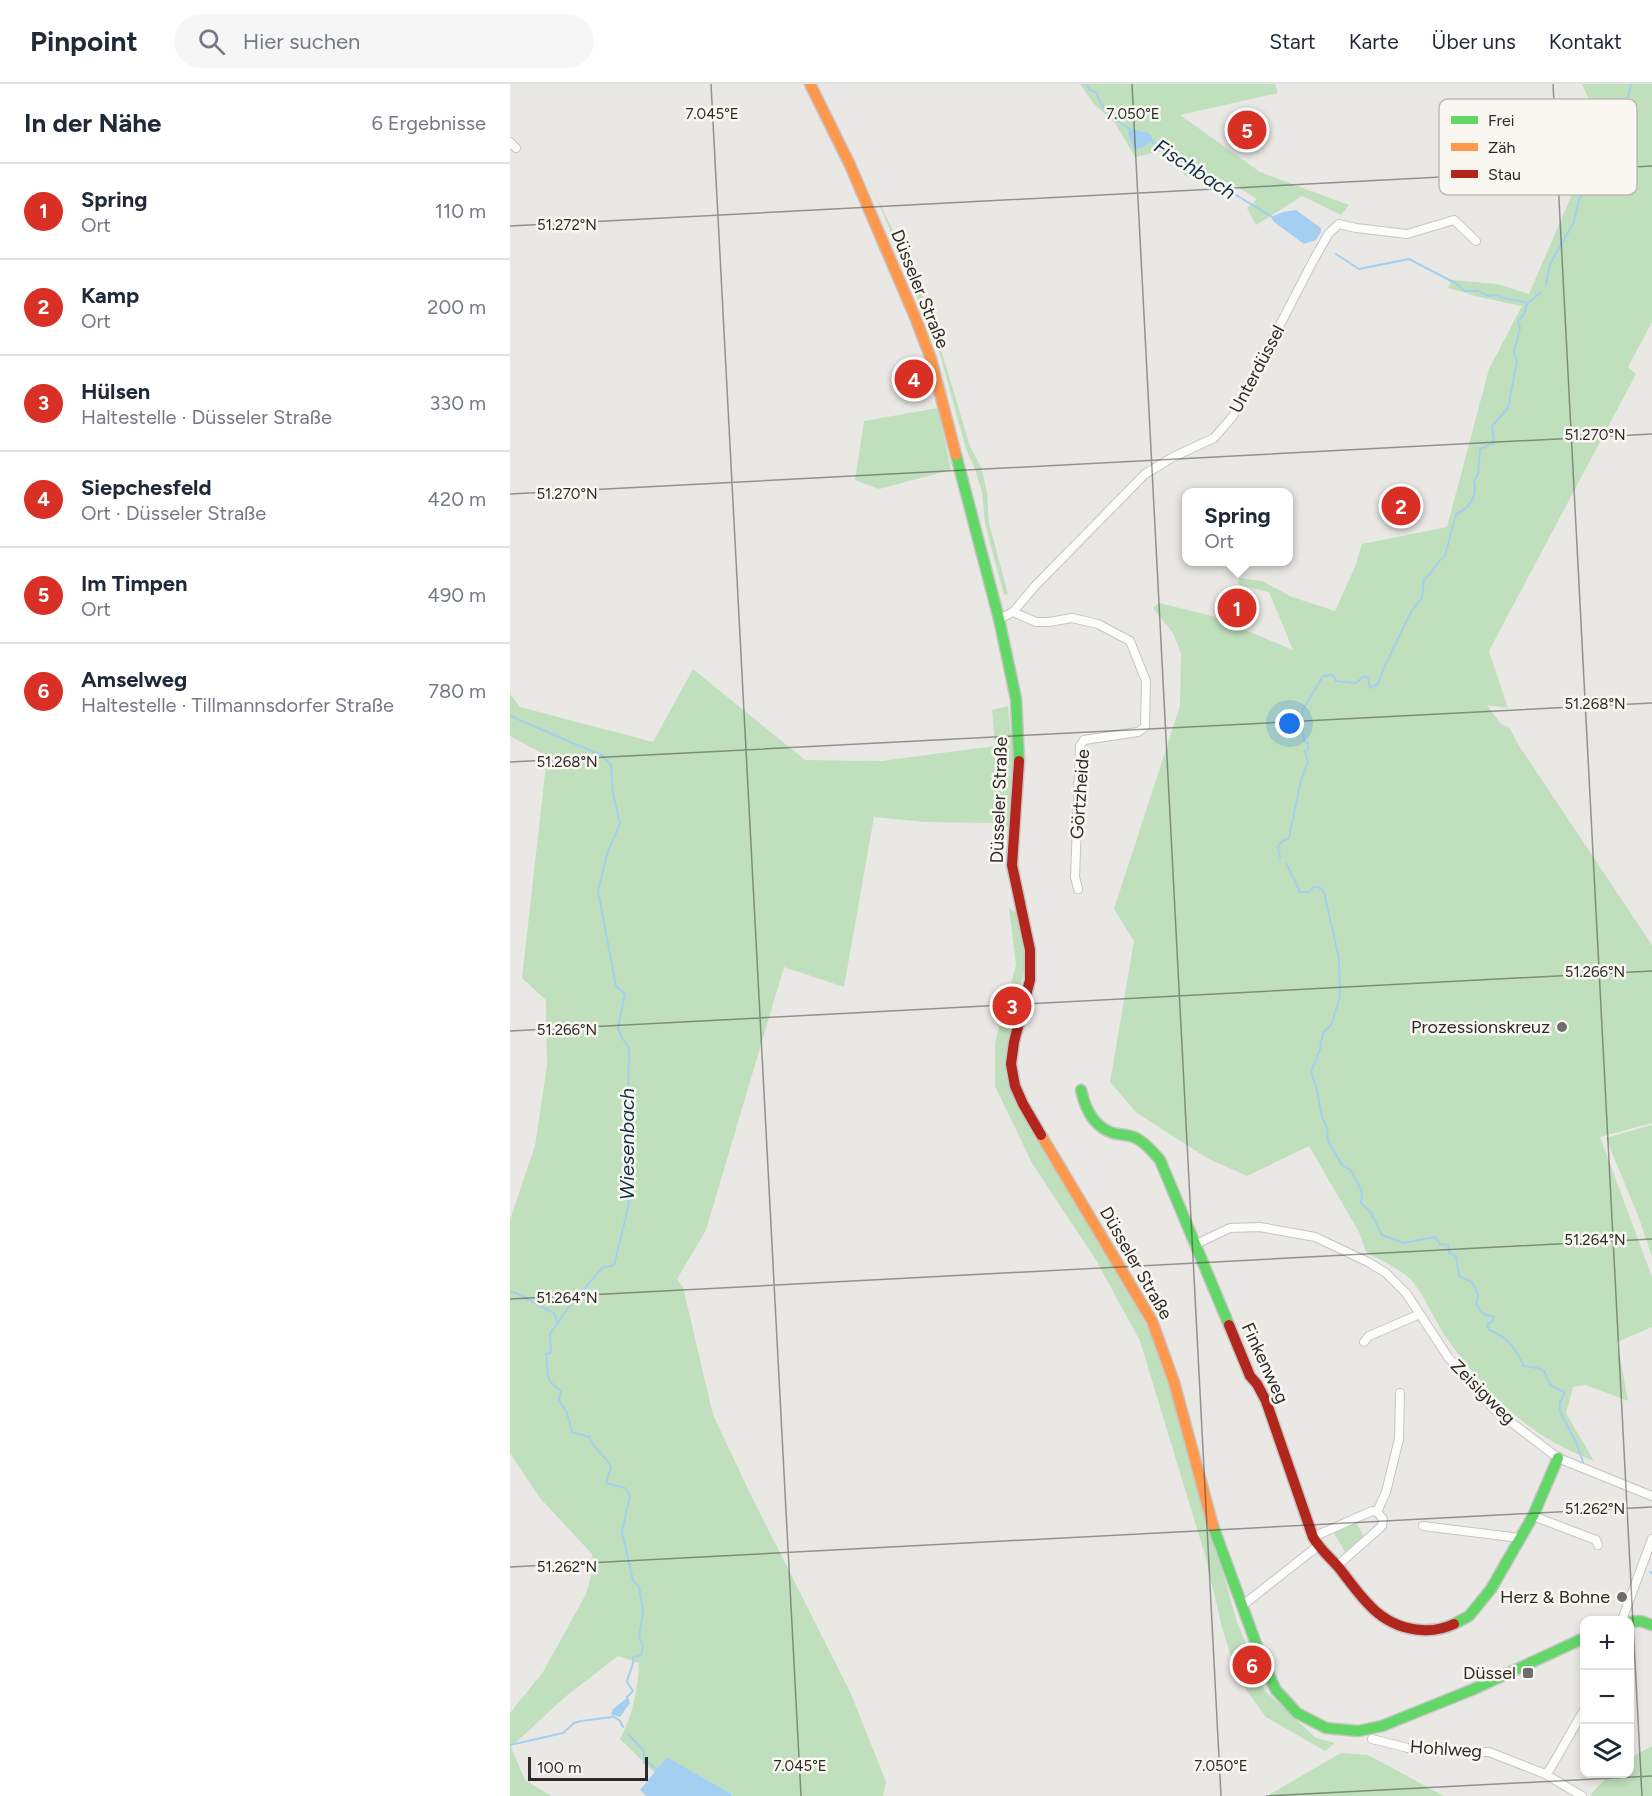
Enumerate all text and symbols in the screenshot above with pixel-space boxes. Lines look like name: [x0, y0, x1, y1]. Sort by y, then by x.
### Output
search box: [174, 14, 594, 68]
text: Pinpoint: [30, 24, 138, 58]
icon: search: [195, 25, 228, 58]
text: Hier suchen: [243, 28, 360, 55]
text: Start: [1269, 29, 1316, 54]
text: Karte: [1349, 29, 1399, 54]
text: Über uns: [1432, 29, 1516, 54]
text: Kontakt: [1549, 29, 1622, 54]
legend: [1439, 99, 1637, 195]
text: 7.045°E: [685, 105, 739, 123]
text: 7.050°E: [1106, 105, 1160, 123]
text: In der Nähe: [24, 107, 161, 139]
pin: 5: [1228, 108, 1266, 152]
text: 6 Ergebnisse: [371, 111, 486, 135]
text: Frei: [1488, 111, 1514, 130]
water label: Fischbach: [1150, 134, 1240, 204]
text: Zäh: [1488, 138, 1515, 157]
text: Stau: [1488, 165, 1521, 184]
text: Spring: [81, 186, 147, 213]
text: 1: [39, 199, 48, 223]
text: 110 m: [435, 199, 486, 223]
text: Ort: [81, 213, 111, 237]
text: 51.272°N: [537, 216, 597, 234]
street label: Düsseler Straße: [886, 226, 954, 352]
text: Kamp: [81, 282, 139, 309]
text: 2: [38, 295, 49, 319]
text: 200 m: [427, 295, 486, 319]
text: Ort: [81, 309, 111, 333]
street label: Unterdüssel: [1225, 321, 1289, 417]
pin: 4: [894, 356, 934, 402]
text: Hülsen: [81, 378, 150, 405]
text: 3: [38, 391, 49, 415]
text: 330 m: [429, 391, 486, 415]
text: Haltestelle · Düsseler Straße: [81, 405, 332, 429]
text: 51.270°N: [1564, 426, 1626, 444]
text: Siepchesfeld: [81, 474, 212, 501]
pin: 2: [1382, 484, 1420, 528]
text: 51.270°N: [536, 485, 598, 503]
text: 4: [37, 487, 50, 511]
text: 420 m: [428, 487, 486, 511]
popup: [1182, 488, 1293, 566]
text: Ort · Düsseler Straße: [81, 501, 266, 525]
text: Spring: [1204, 502, 1271, 529]
text: Ort: [1204, 529, 1234, 553]
text: Im Timpen: [81, 570, 187, 597]
text: 5: [38, 583, 49, 607]
text: 490 m: [427, 583, 486, 607]
pin: 1: [1218, 586, 1256, 630]
text: Ort: [81, 597, 111, 621]
text: Amselweg: [81, 666, 187, 693]
text: 6: [38, 679, 49, 703]
text: 780 m: [428, 679, 486, 703]
text: Haltestelle · Tillmannsdorfer Straße: [81, 693, 394, 717]
text: 51.268°N: [1564, 695, 1626, 713]
your location: [1275, 709, 1304, 738]
street label: Düsseler Straße: [986, 736, 1012, 864]
street label: Görtzheide: [1066, 748, 1094, 840]
text: 51.268°N: [536, 753, 598, 771]
text: 51.266°N: [1565, 963, 1625, 981]
pin: 3: [992, 984, 1032, 1028]
place label: Prozessionskreuz: [1411, 1016, 1550, 1038]
marker: Prozessionskreuz: [1555, 1020, 1569, 1034]
text: 51.266°N: [537, 1021, 597, 1039]
water label: Wiesenbach: [615, 1088, 639, 1200]
street label: Düsseler Straße: [1095, 1203, 1177, 1323]
text: 51.264°N: [1564, 1231, 1626, 1249]
text: 51.264°N: [536, 1289, 598, 1307]
street label: Finkenweg: [1237, 1319, 1293, 1407]
street label: Zeisigweg: [1446, 1355, 1520, 1429]
text: 51.262°N: [1565, 1500, 1625, 1518]
text: 51.262°N: [537, 1558, 597, 1576]
place label: Herz & Bohne: [1500, 1586, 1610, 1608]
marker: Herz & Bohne: [1615, 1590, 1629, 1604]
map controls: [1580, 1616, 1634, 1778]
button: +: [1580, 1616, 1634, 1670]
pin: 6: [1232, 1642, 1272, 1688]
place label: Düssel: [1463, 1662, 1516, 1684]
marker: Düssel: [1521, 1666, 1535, 1680]
button: −: [1580, 1670, 1634, 1724]
button: layers: [1580, 1724, 1634, 1778]
street label: Hohlweg: [1409, 1736, 1483, 1762]
scale bar: [528, 1754, 648, 1782]
text: 7.045°E: [773, 1757, 827, 1775]
text: 7.050°E: [1194, 1757, 1248, 1775]
text: 100 m: [537, 1758, 582, 1777]

